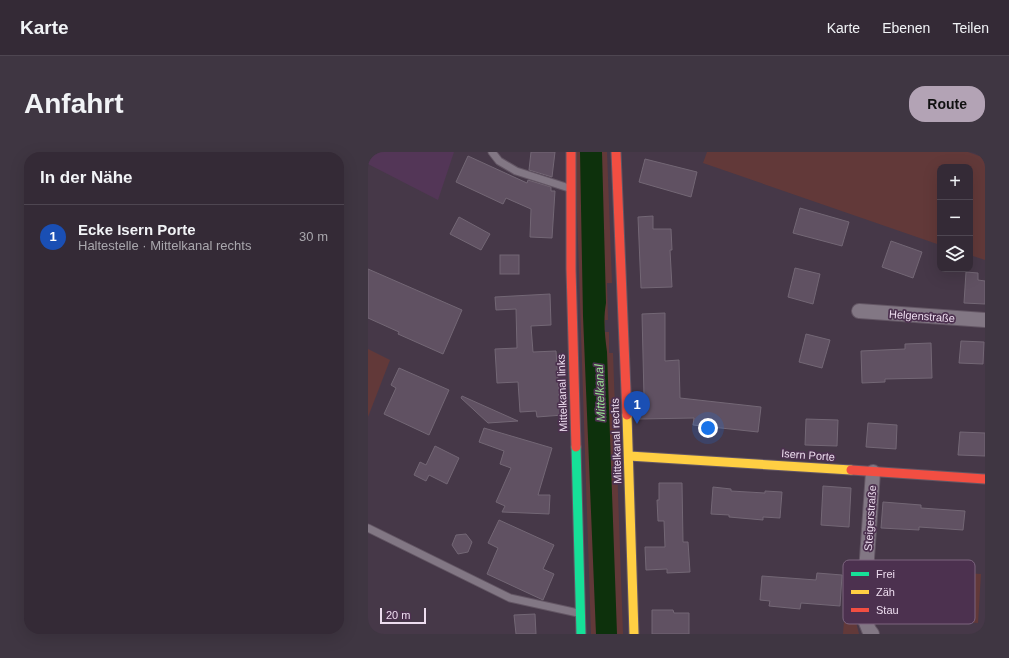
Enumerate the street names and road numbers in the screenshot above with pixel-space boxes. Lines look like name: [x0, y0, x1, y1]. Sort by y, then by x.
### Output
street label: Helgenstraße: [889, 308, 955, 324]
street label: Mittelkanal links: [555, 353, 569, 432]
street label: Mittelkanal rechts: [608, 398, 623, 484]
street label: Isern Porte: [781, 447, 835, 463]
street label: Steigerstraße: [862, 485, 878, 551]

